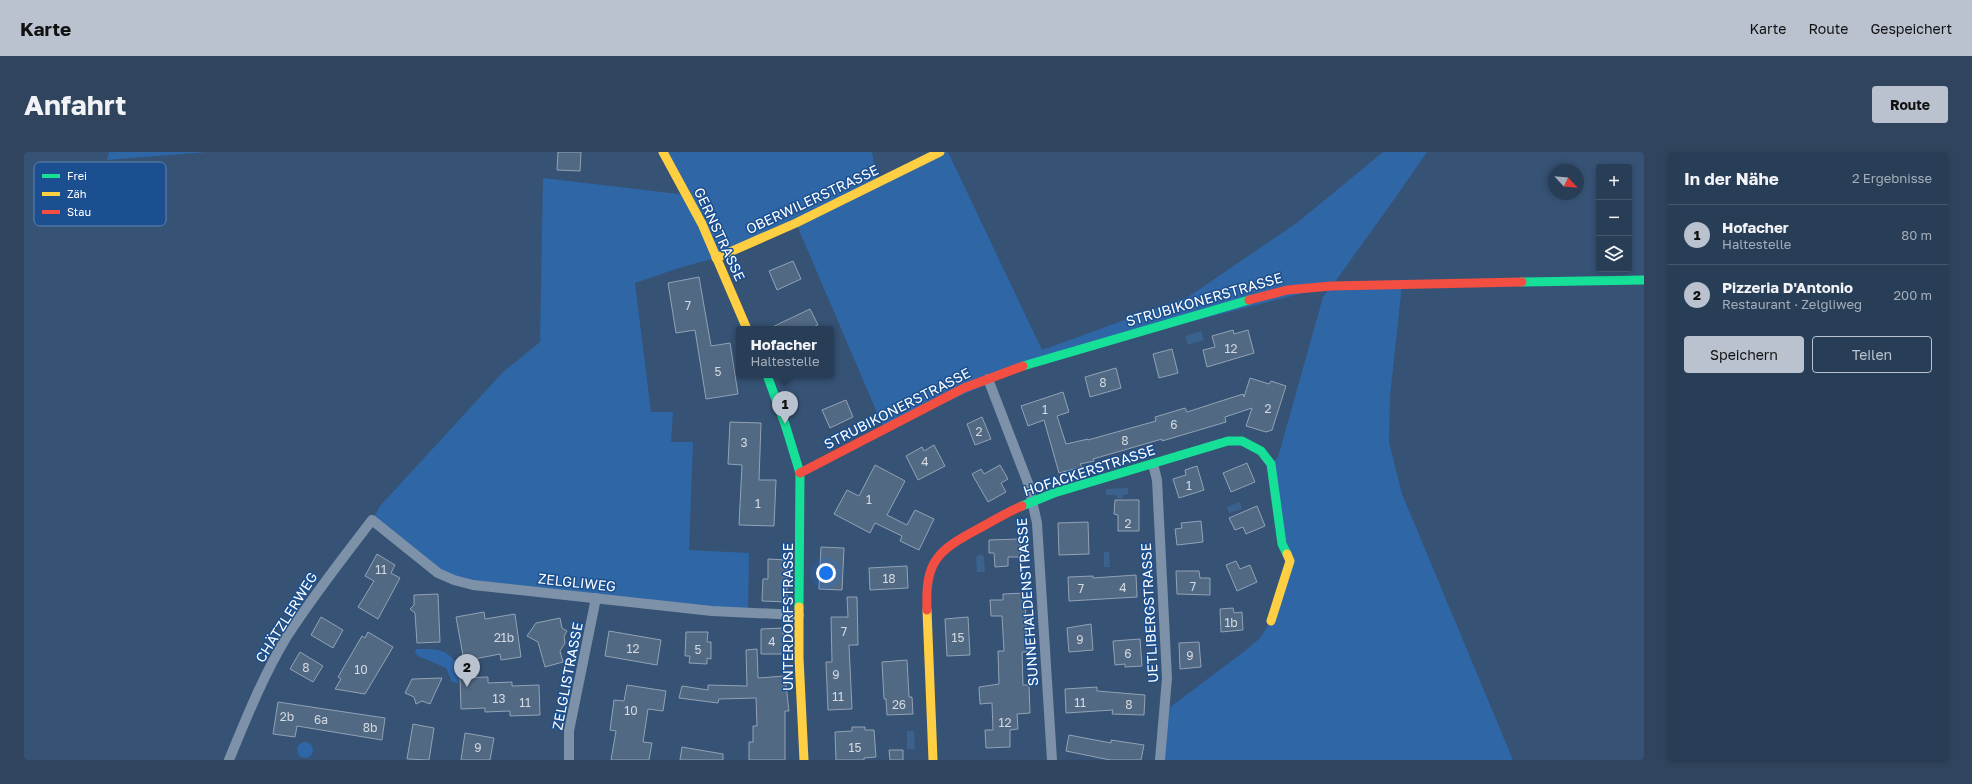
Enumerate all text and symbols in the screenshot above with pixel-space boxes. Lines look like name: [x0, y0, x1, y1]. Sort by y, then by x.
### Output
text: Karte: [20, 17, 71, 40]
text: Karte: [1750, 20, 1786, 37]
text: Route: [1808, 20, 1848, 37]
text: Gespeichert: [1870, 20, 1952, 37]
button: Route: [1872, 86, 1948, 123]
text: Anfahrt: [24, 88, 126, 121]
street label: OBERWILERSTRASSE: [743, 161, 881, 237]
legend: [34, 162, 166, 226]
north arrow: [1548, 164, 1584, 200]
map controls: [1596, 164, 1632, 272]
button: +: [1596, 164, 1632, 200]
text: In der Nähe: [1684, 168, 1779, 189]
text: Frei: [67, 169, 87, 182]
text: 2 Ergebnisse: [1852, 170, 1932, 186]
street label: GERNSTRASSE: [691, 185, 749, 283]
text: Zäh: [67, 187, 87, 200]
button: −: [1596, 200, 1632, 236]
text: Stau: [67, 205, 91, 218]
text: Hofacher: [1722, 218, 1789, 236]
text: 1: [1694, 227, 1700, 243]
text: 80 m: [1901, 227, 1932, 243]
button: layers: [1596, 236, 1632, 272]
text: Haltestelle: [1722, 236, 1791, 252]
street label: STRUBIKONERSTRASSE: [1124, 268, 1284, 330]
text: Pizzeria D'Antonio: [1722, 278, 1853, 296]
text: 2: [1693, 287, 1701, 303]
text: 200 m: [1894, 287, 1932, 303]
text: Restaurant · Zelgliweg: [1722, 296, 1862, 312]
house number: 7: [685, 298, 691, 313]
popup: [736, 326, 834, 378]
text: Hofacher: [750, 335, 817, 353]
button: Speichern: [1684, 336, 1804, 373]
button: Teilen: [1812, 336, 1932, 373]
house number: 12: [1225, 341, 1237, 356]
text: Haltestelle: [750, 353, 820, 369]
house number: 5: [715, 364, 722, 379]
street label: STRUBIKONERSTRASSE: [821, 364, 973, 452]
house number: 8: [1099, 375, 1107, 390]
pin: 1: [772, 391, 798, 424]
house number: 2: [1265, 401, 1272, 416]
house number: 1: [1042, 402, 1048, 417]
house number: 6: [1170, 417, 1178, 432]
house number: 2: [976, 424, 983, 439]
house number: 8: [1121, 433, 1129, 448]
house number: 3: [740, 435, 748, 450]
street label: HOFACKERSTRASSE: [1021, 441, 1157, 499]
house number: 4: [921, 454, 929, 469]
house number: 1: [1186, 478, 1192, 493]
house number: 1: [866, 492, 872, 507]
house number: 1: [755, 496, 761, 511]
house number: 2: [1125, 516, 1132, 531]
street label: SUNNEHALDENSTRASSE: [1013, 517, 1041, 687]
street label: UNTERDORFSTRASSE: [779, 543, 796, 691]
street label: UETLIBERGSTRASSE: [1137, 543, 1161, 683]
house number: 11: [375, 562, 387, 577]
your location: [816, 563, 836, 583]
street label: CHÄTZLERWEG: [251, 569, 321, 665]
street label: ZELGLIWEG: [537, 569, 617, 595]
house number: 18: [882, 571, 896, 586]
house number: 7: [1190, 579, 1196, 594]
house number: 4: [1119, 580, 1127, 595]
house number: 7: [1078, 581, 1084, 596]
house number: 1b: [1224, 615, 1238, 630]
street label: ZELGLISTRASSE: [548, 621, 586, 731]
house number: 7: [841, 624, 847, 639]
house number: 21b: [494, 630, 514, 645]
house number: 15: [952, 630, 964, 645]
house number: 9: [1076, 632, 1084, 647]
house number: 4: [768, 634, 776, 649]
house number: 12: [627, 641, 639, 656]
house number: 5: [695, 642, 702, 657]
house number: 6: [1124, 646, 1132, 661]
house number: 9: [1186, 648, 1194, 663]
pin: 2: [454, 654, 480, 687]
house number: 8: [302, 660, 310, 675]
house number: 10: [354, 662, 368, 677]
house number: 9: [832, 667, 840, 682]
house number: 11: [832, 689, 844, 704]
house number: 13: [493, 691, 505, 706]
house number: 11: [519, 695, 531, 710]
house number: 11: [1074, 695, 1086, 710]
house number: 26: [892, 697, 906, 712]
house number: 8: [1125, 697, 1133, 712]
house number: 10: [624, 703, 638, 718]
house number: 2b: [280, 709, 294, 724]
house number: 6a: [314, 712, 328, 727]
house number: 12: [999, 715, 1011, 730]
house number: 8b: [363, 720, 377, 735]
house number: 9: [474, 740, 482, 755]
house number: 15: [849, 740, 861, 755]

